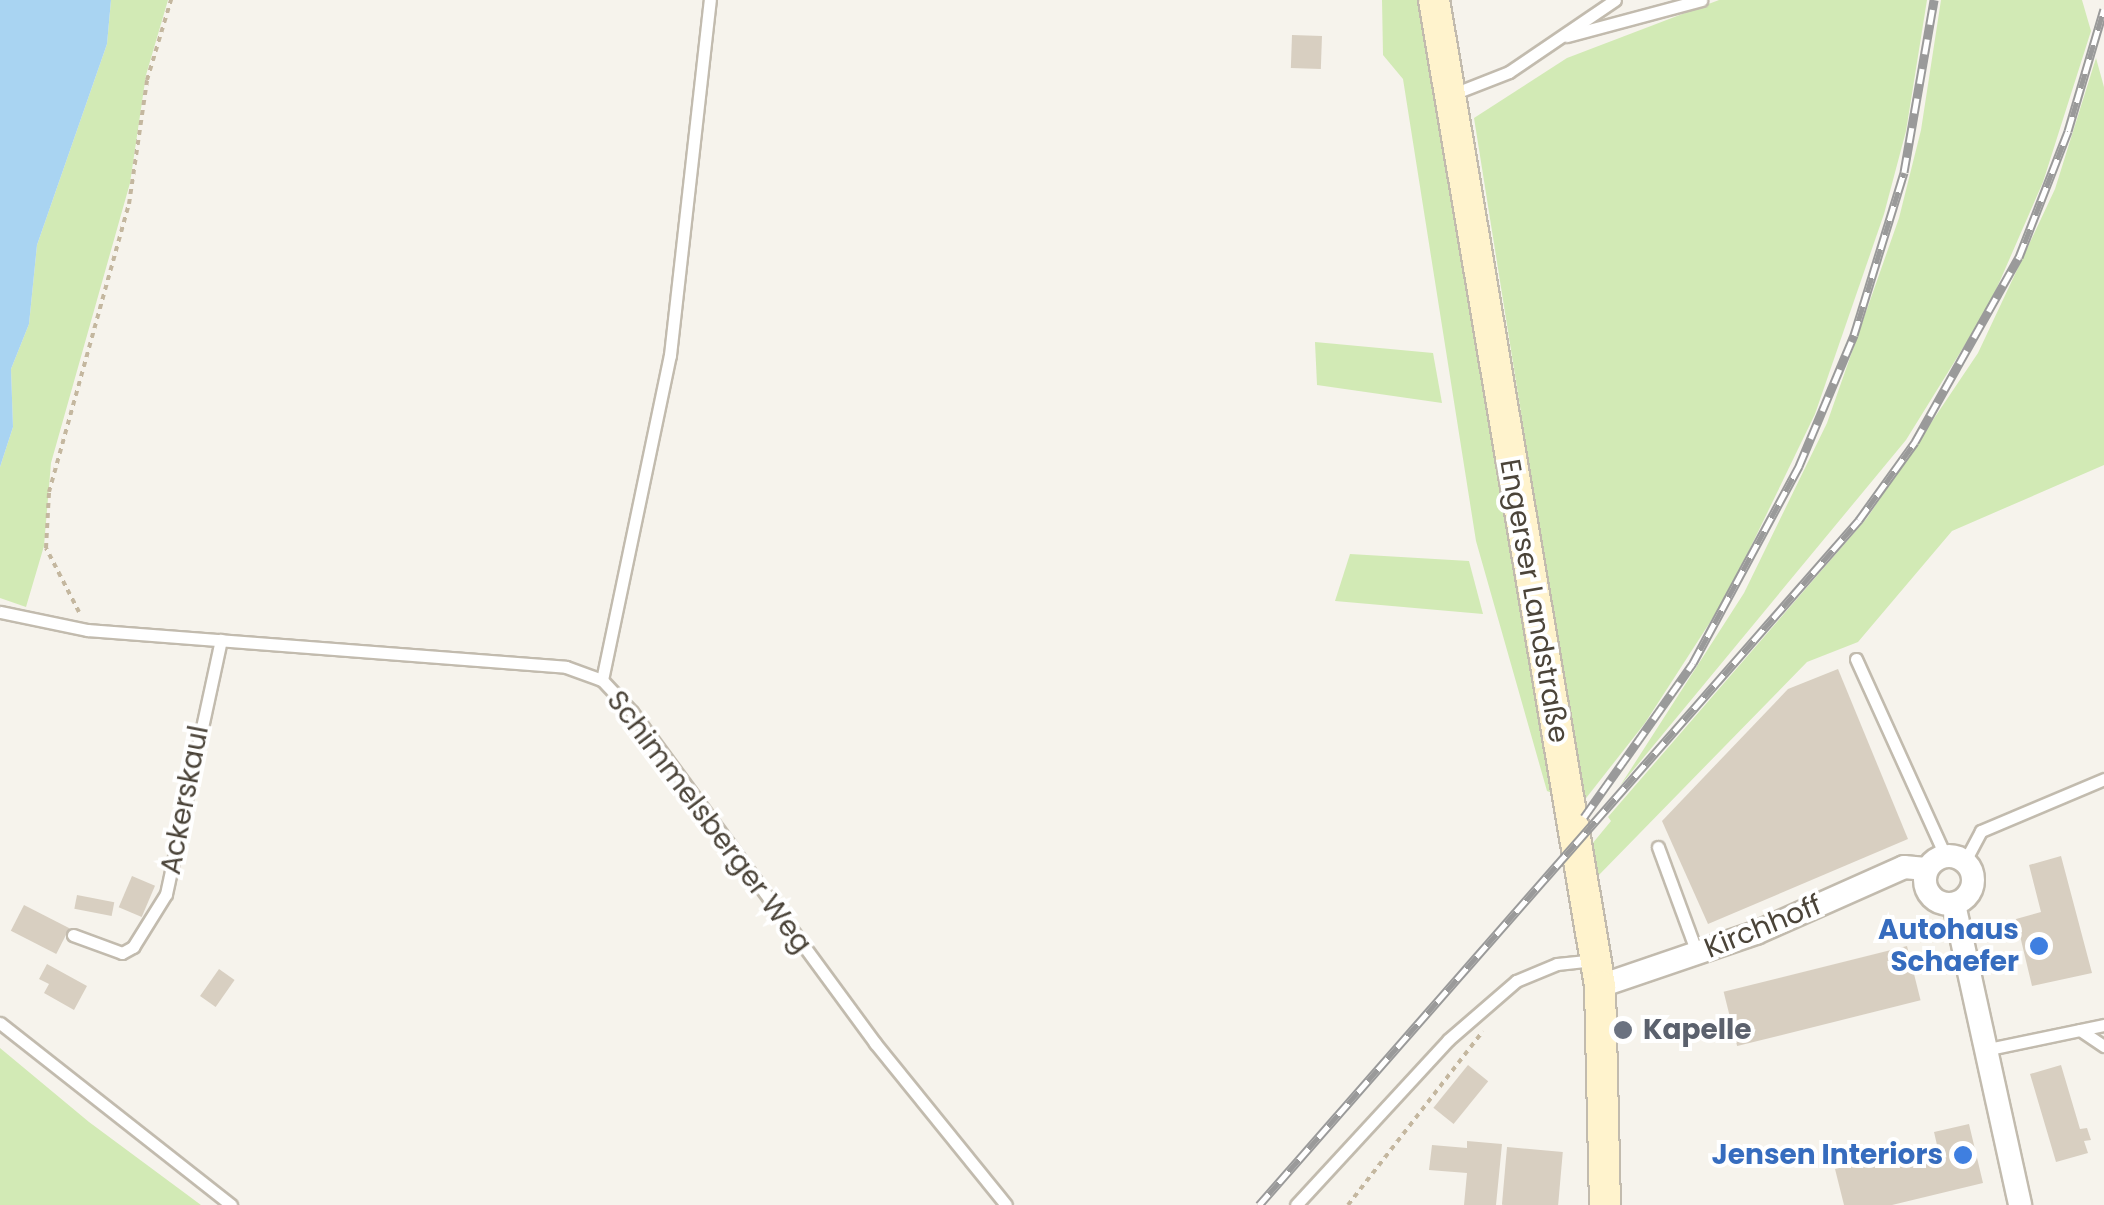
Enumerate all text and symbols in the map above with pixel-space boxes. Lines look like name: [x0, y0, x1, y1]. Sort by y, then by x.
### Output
street label: Engerser Landstraße: [1493, 457, 1575, 745]
street label: Schimmelsberger Weg: [599, 684, 819, 960]
street label: Ackerskaul: [154, 723, 216, 877]
street label: Kirchhoff: [1700, 888, 1826, 966]
place label: Autohaus Schaefer: [1878, 913, 2019, 979]
marker: Autohaus Schaefer: [2028, 935, 2050, 957]
place label: Kapelle: [1643, 1013, 1752, 1047]
marker: Kapelle: [1612, 1019, 1634, 1041]
place label: Jensen Interiors: [1712, 1138, 1943, 1172]
marker: Jensen Interiors: [1952, 1144, 1974, 1166]

